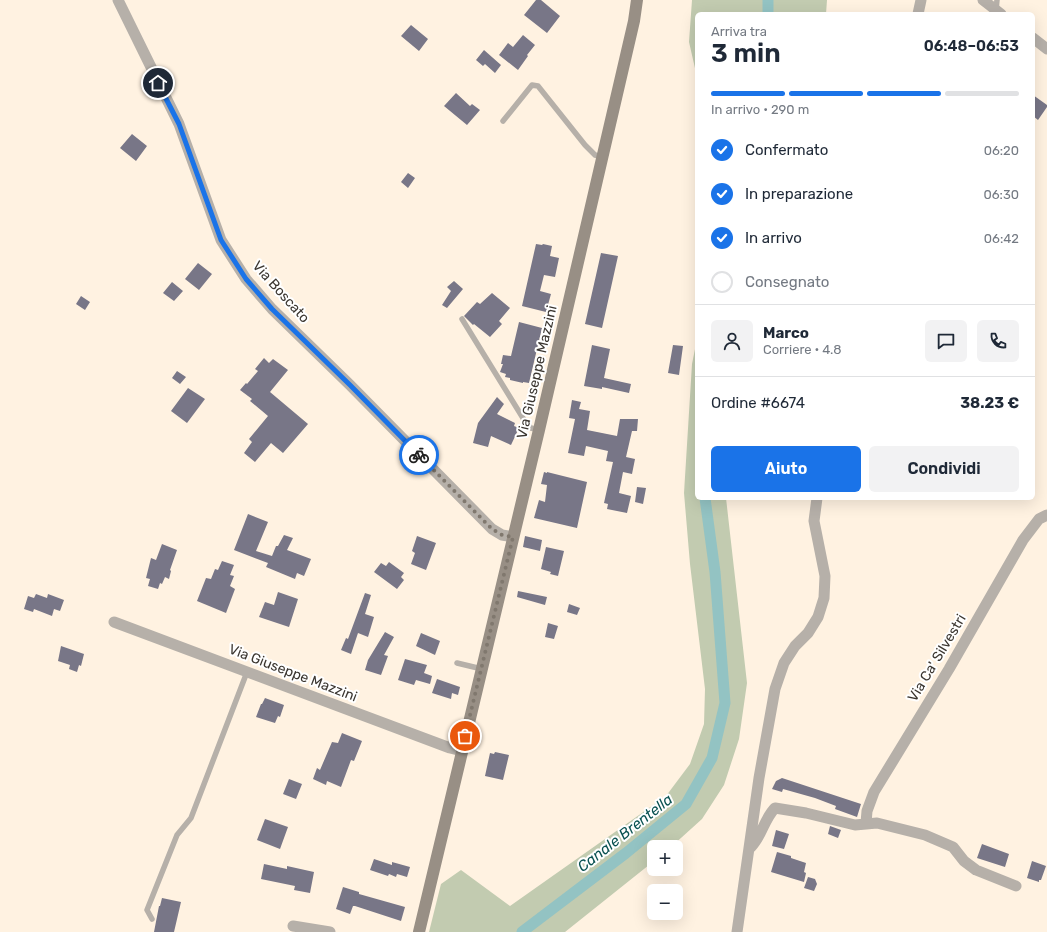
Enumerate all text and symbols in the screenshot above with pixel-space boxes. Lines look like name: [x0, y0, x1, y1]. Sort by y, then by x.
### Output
text: Arriva tra: [711, 24, 767, 39]
text: 06:48–06:53: [924, 37, 1019, 55]
text: 3 min: [711, 38, 781, 69]
pin: [141, 66, 175, 100]
icon: home: [147, 72, 169, 94]
text: In arrivo · 290 m: [711, 102, 809, 117]
icon: check: [711, 139, 733, 161]
text: Confermato: [745, 141, 828, 159]
text: 06:20: [984, 143, 1019, 158]
icon: check: [711, 183, 733, 205]
text: In preparazione: [745, 185, 853, 203]
text: 06:30: [984, 187, 1019, 202]
icon: check: [711, 227, 733, 249]
text: In arrivo: [745, 229, 802, 247]
text: 06:42: [984, 231, 1019, 246]
street label: Via Boscato: [249, 258, 313, 326]
text: Consegnato: [745, 273, 829, 291]
street label: Via Giuseppe Mazzini: [513, 304, 561, 440]
button: person: [711, 320, 753, 362]
button: chat: [925, 320, 967, 362]
button: phone: [977, 320, 1019, 362]
text: Marco: [763, 324, 809, 342]
text: Corriere · 4.8: [763, 342, 841, 357]
text: Ordine #6674: [711, 394, 805, 412]
text: 38.23 €: [960, 394, 1019, 412]
courier: [399, 435, 439, 475]
icon: bike: [408, 444, 430, 466]
button: Aiuto: [711, 446, 861, 492]
button: Condividi: [869, 446, 1019, 492]
street label: Via Ca' Silvestri: [904, 611, 970, 705]
street label: Via Giuseppe Mazzini: [226, 641, 360, 705]
pin: [448, 719, 482, 753]
icon: bag: [454, 725, 476, 747]
water label: Canale Brentella: [574, 790, 676, 876]
map controls: [647, 840, 683, 920]
button: +: [647, 840, 683, 876]
button: −: [647, 884, 683, 920]

